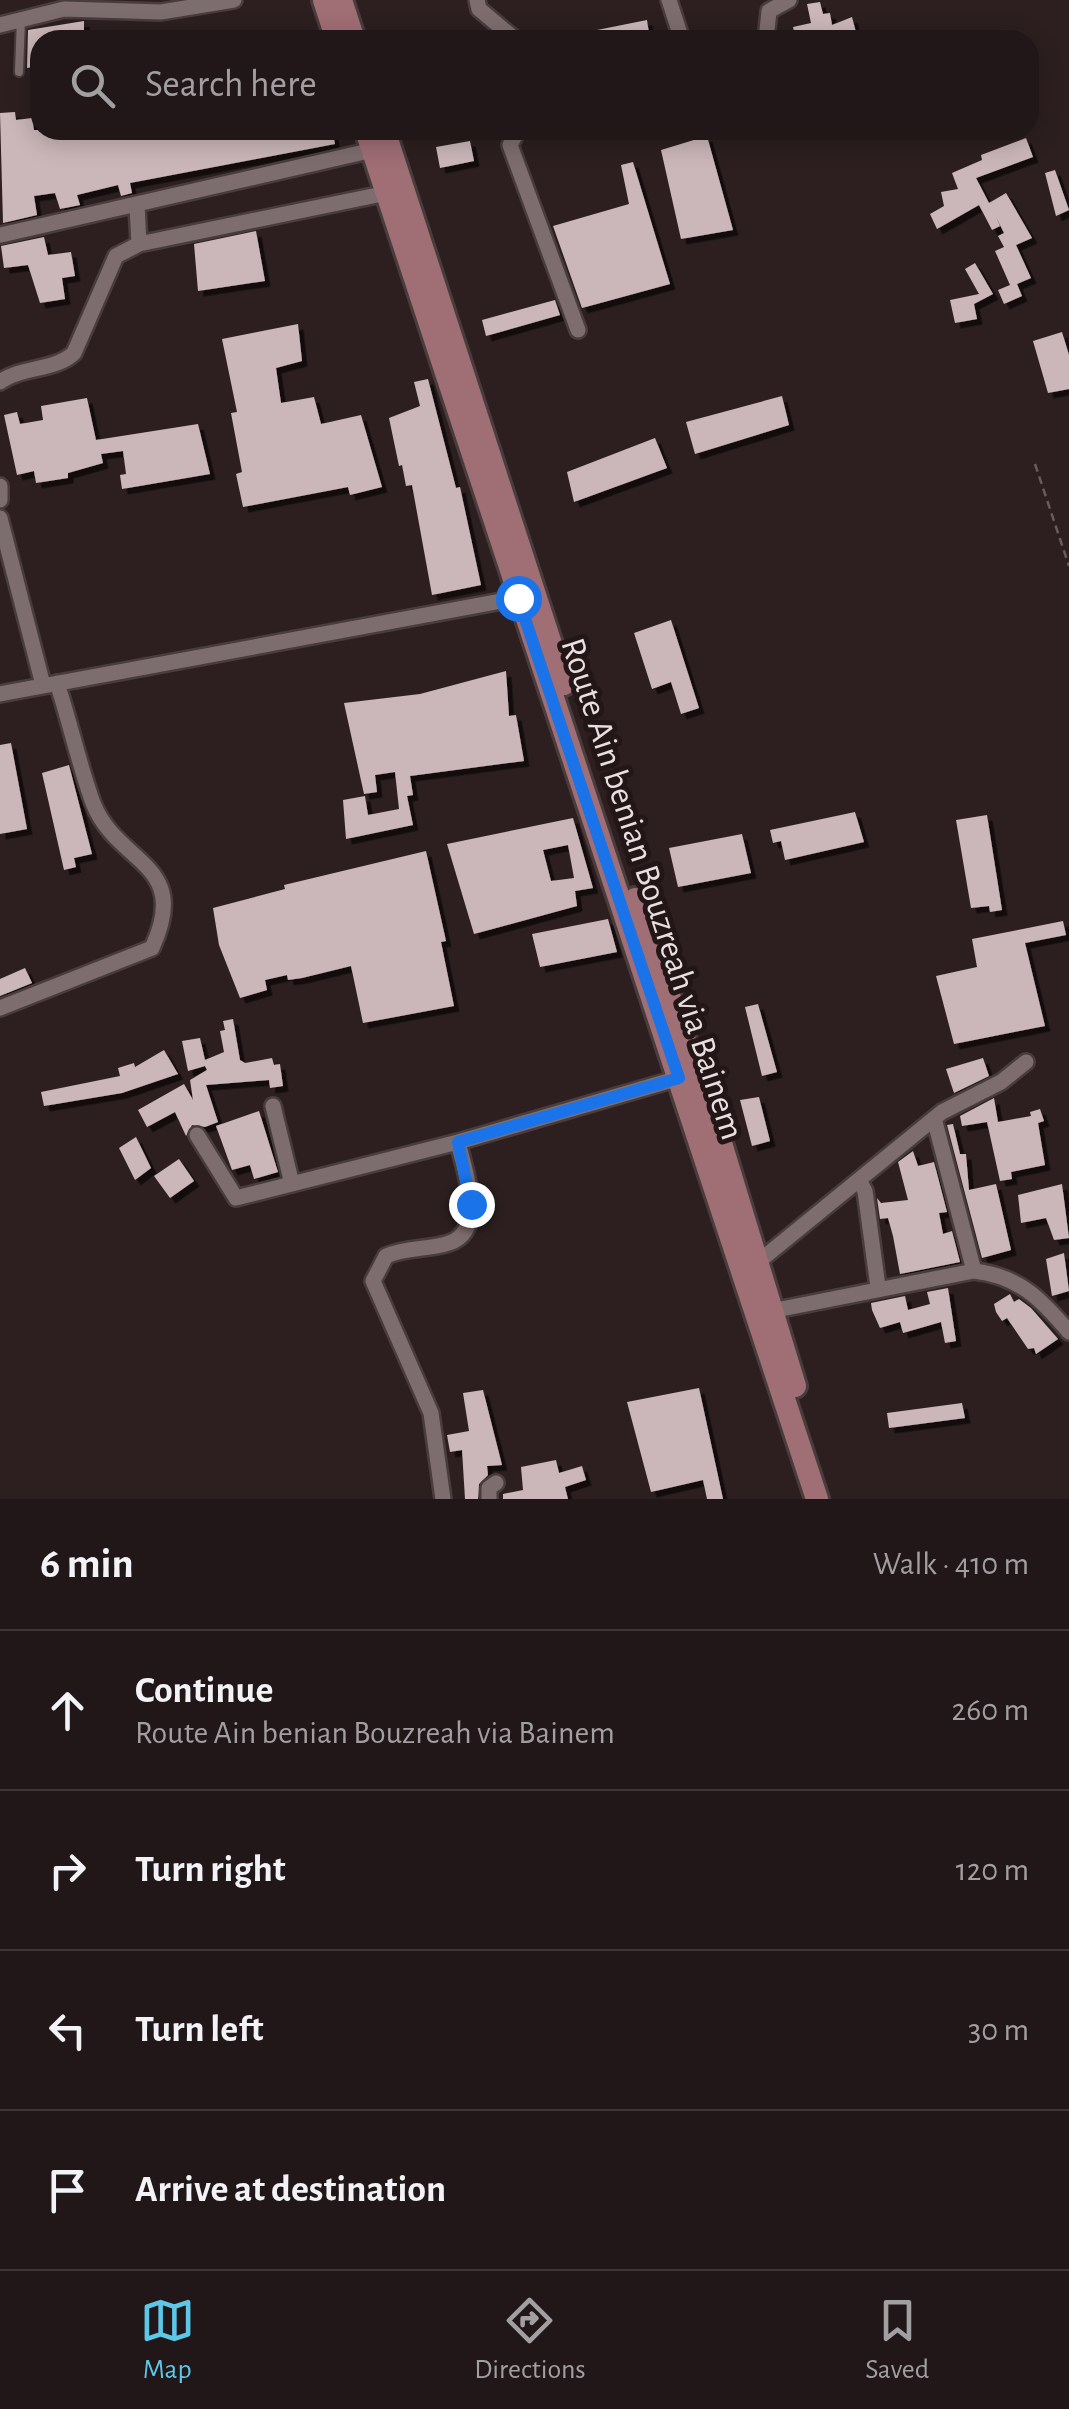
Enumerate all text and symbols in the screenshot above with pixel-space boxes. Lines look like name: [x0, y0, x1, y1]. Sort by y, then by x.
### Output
search box: [30, 30, 1039, 140]
icon: search: [65, 58, 120, 113]
text: Search here: [145, 66, 317, 104]
route start: [496, 576, 542, 622]
street label: Route Ain benian Bouzreah via Bainem: [554, 634, 750, 1144]
route end: [449, 1182, 495, 1228]
text: 6 min: [40, 1543, 134, 1585]
text: Walk · 410 m: [873, 1548, 1029, 1580]
text: Continue: [135, 1672, 273, 1710]
icon: ahead: [40, 1683, 95, 1738]
text: 260 m: [952, 1694, 1029, 1726]
text: Route Ain benian Bouzreah via Bainem: [135, 1717, 615, 1749]
icon: right: [40, 1843, 95, 1898]
text: Turn right: [135, 1851, 285, 1889]
text: 120 m: [956, 1854, 1029, 1886]
icon: left: [40, 2003, 95, 2058]
text: Turn left: [135, 2011, 263, 2049]
text: 30 m: [968, 2014, 1029, 2046]
icon: arrive: [40, 2163, 95, 2218]
text: Arrive at destination: [135, 2171, 446, 2209]
tab: Map: [140, 2293, 195, 2387]
tab: Directions: [474, 2293, 586, 2387]
tab: Saved: [865, 2293, 929, 2387]

